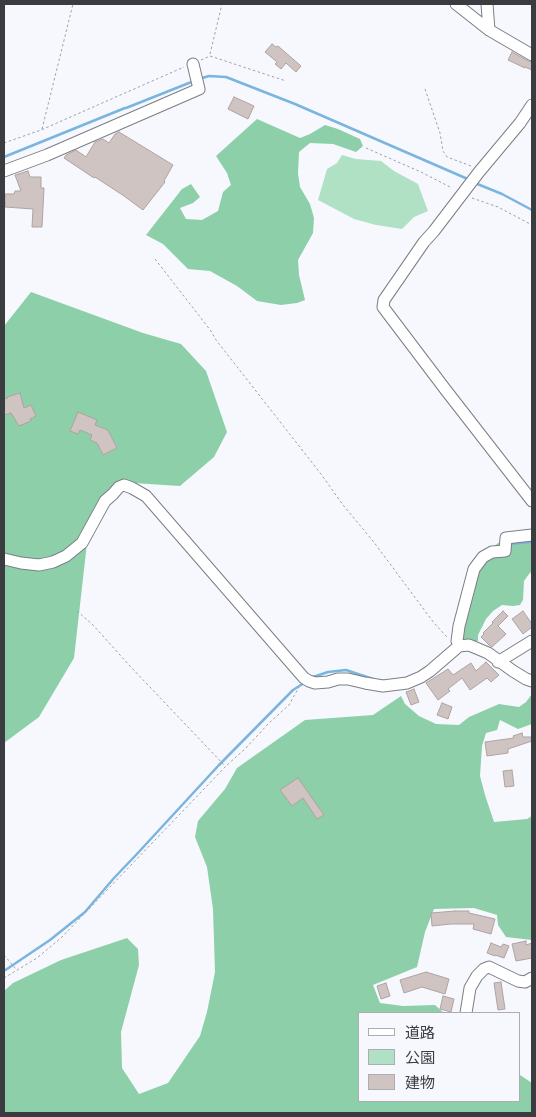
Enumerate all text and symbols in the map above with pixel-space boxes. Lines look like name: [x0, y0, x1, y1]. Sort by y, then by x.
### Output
legend: [358, 1012, 521, 1102]
text: 道路: [405, 1023, 435, 1042]
text: 公園: [405, 1048, 435, 1067]
text: 建物: [405, 1073, 435, 1092]

